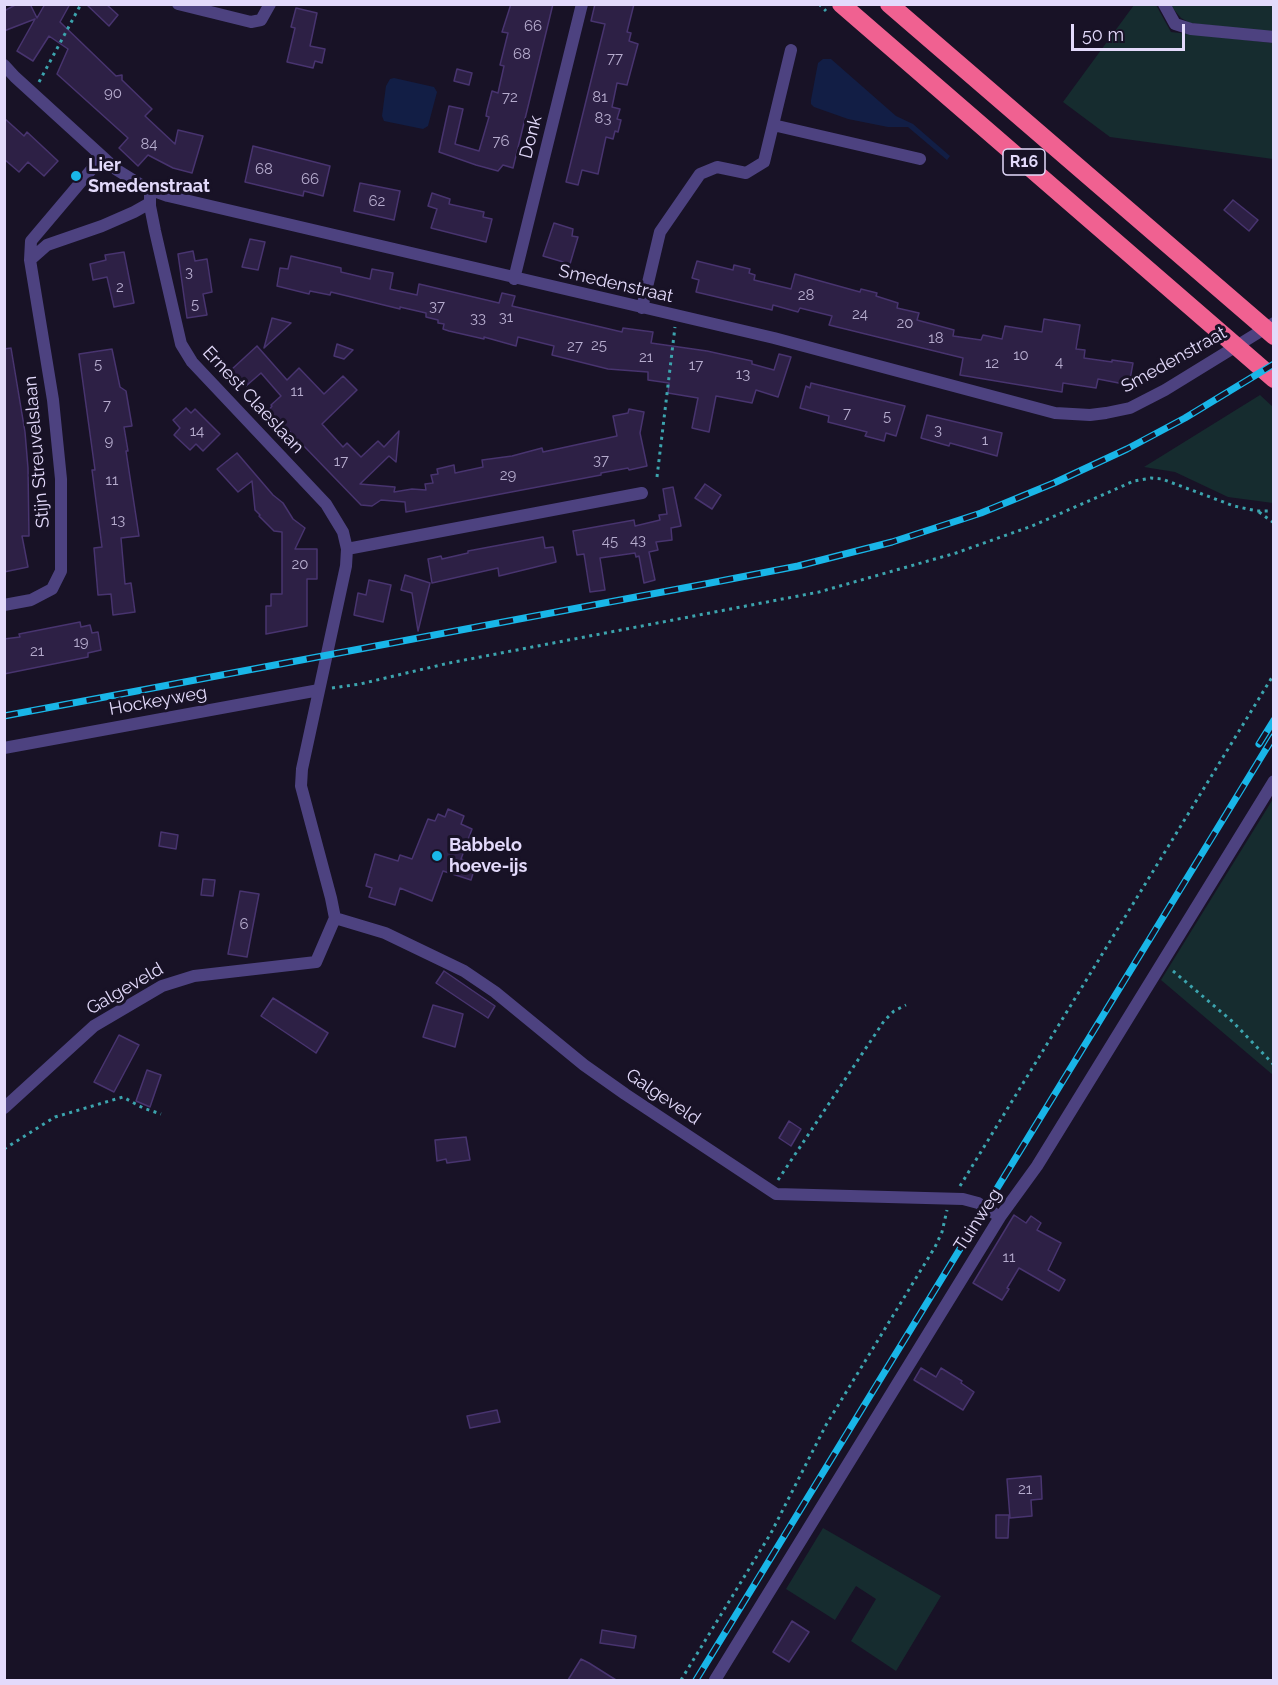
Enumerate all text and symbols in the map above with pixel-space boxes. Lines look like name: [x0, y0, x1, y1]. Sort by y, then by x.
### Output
scale bar: [1074, 12, 1188, 50]
house number: 66: [524, 17, 542, 35]
text: 50 m: [1082, 24, 1124, 45]
house number: 68: [513, 45, 531, 63]
house number: 77: [607, 49, 623, 67]
house number: 90: [104, 84, 122, 102]
house number: 72: [502, 88, 518, 106]
house number: 81: [592, 88, 608, 106]
house number: 83: [595, 109, 611, 127]
street label: Donk: [515, 113, 547, 161]
house number: 76: [492, 132, 510, 150]
house number: 84: [140, 135, 158, 153]
road number: R16: [1003, 149, 1045, 175]
place label: Lier Smedenstraat: [88, 155, 210, 198]
house number: 68: [255, 160, 273, 178]
marker: Lier Smedenstraat: [69, 169, 83, 183]
house number: 66: [301, 170, 319, 188]
house number: 62: [369, 192, 385, 210]
street label: Smedenstraat: [557, 260, 675, 308]
house number: 3: [185, 263, 193, 281]
house number: 2: [116, 278, 124, 296]
house number: 28: [798, 286, 814, 304]
house number: 5: [191, 295, 199, 313]
house number: 37: [429, 297, 445, 315]
house number: 24: [852, 305, 868, 323]
house number: 31: [499, 308, 513, 326]
house number: 33: [470, 309, 486, 327]
house number: 20: [897, 314, 913, 332]
street label: Smedenstraat: [1118, 322, 1230, 398]
house number: 18: [928, 329, 944, 347]
house number: 25: [591, 336, 607, 354]
house number: 27: [567, 337, 583, 355]
street label: Ernest Claeslaan: [198, 342, 308, 458]
house number: 10: [1013, 346, 1029, 364]
house number: 21: [639, 348, 653, 366]
house number: 4: [1055, 353, 1063, 371]
house number: 12: [985, 354, 999, 372]
house number: 5: [94, 355, 102, 373]
house number: 17: [689, 356, 703, 374]
house number: 13: [736, 365, 750, 383]
street label: Stijn Streuvelslaan: [20, 375, 54, 529]
house number: 11: [291, 382, 303, 400]
house number: 7: [103, 396, 111, 414]
house number: 7: [843, 404, 851, 422]
house number: 5: [883, 407, 891, 425]
house number: 3: [934, 421, 942, 439]
house number: 14: [190, 422, 204, 440]
house number: 1: [982, 431, 988, 449]
house number: 9: [105, 432, 113, 450]
house number: 37: [593, 451, 609, 469]
house number: 17: [334, 452, 348, 470]
house number: 29: [500, 466, 516, 484]
house number: 11: [106, 471, 118, 489]
house number: 13: [111, 511, 125, 529]
house number: 43: [630, 531, 646, 549]
house number: 45: [602, 532, 618, 550]
house number: 20: [292, 555, 308, 573]
house number: 19: [73, 633, 89, 651]
house number: 21: [30, 642, 44, 660]
street label: Hockeyweg: [107, 682, 209, 720]
place label: Babbelo hoeve-ijs: [449, 835, 527, 878]
marker: Babbelo hoeve-ijs: [430, 849, 444, 863]
house number: 6: [239, 915, 249, 933]
street label: Galgeveld: [83, 958, 167, 1020]
street label: Galgeveld: [622, 1064, 704, 1130]
street label: Tuinweg: [950, 1185, 1006, 1255]
house number: 11: [1003, 1248, 1015, 1266]
house number: 21: [1018, 1480, 1032, 1498]

